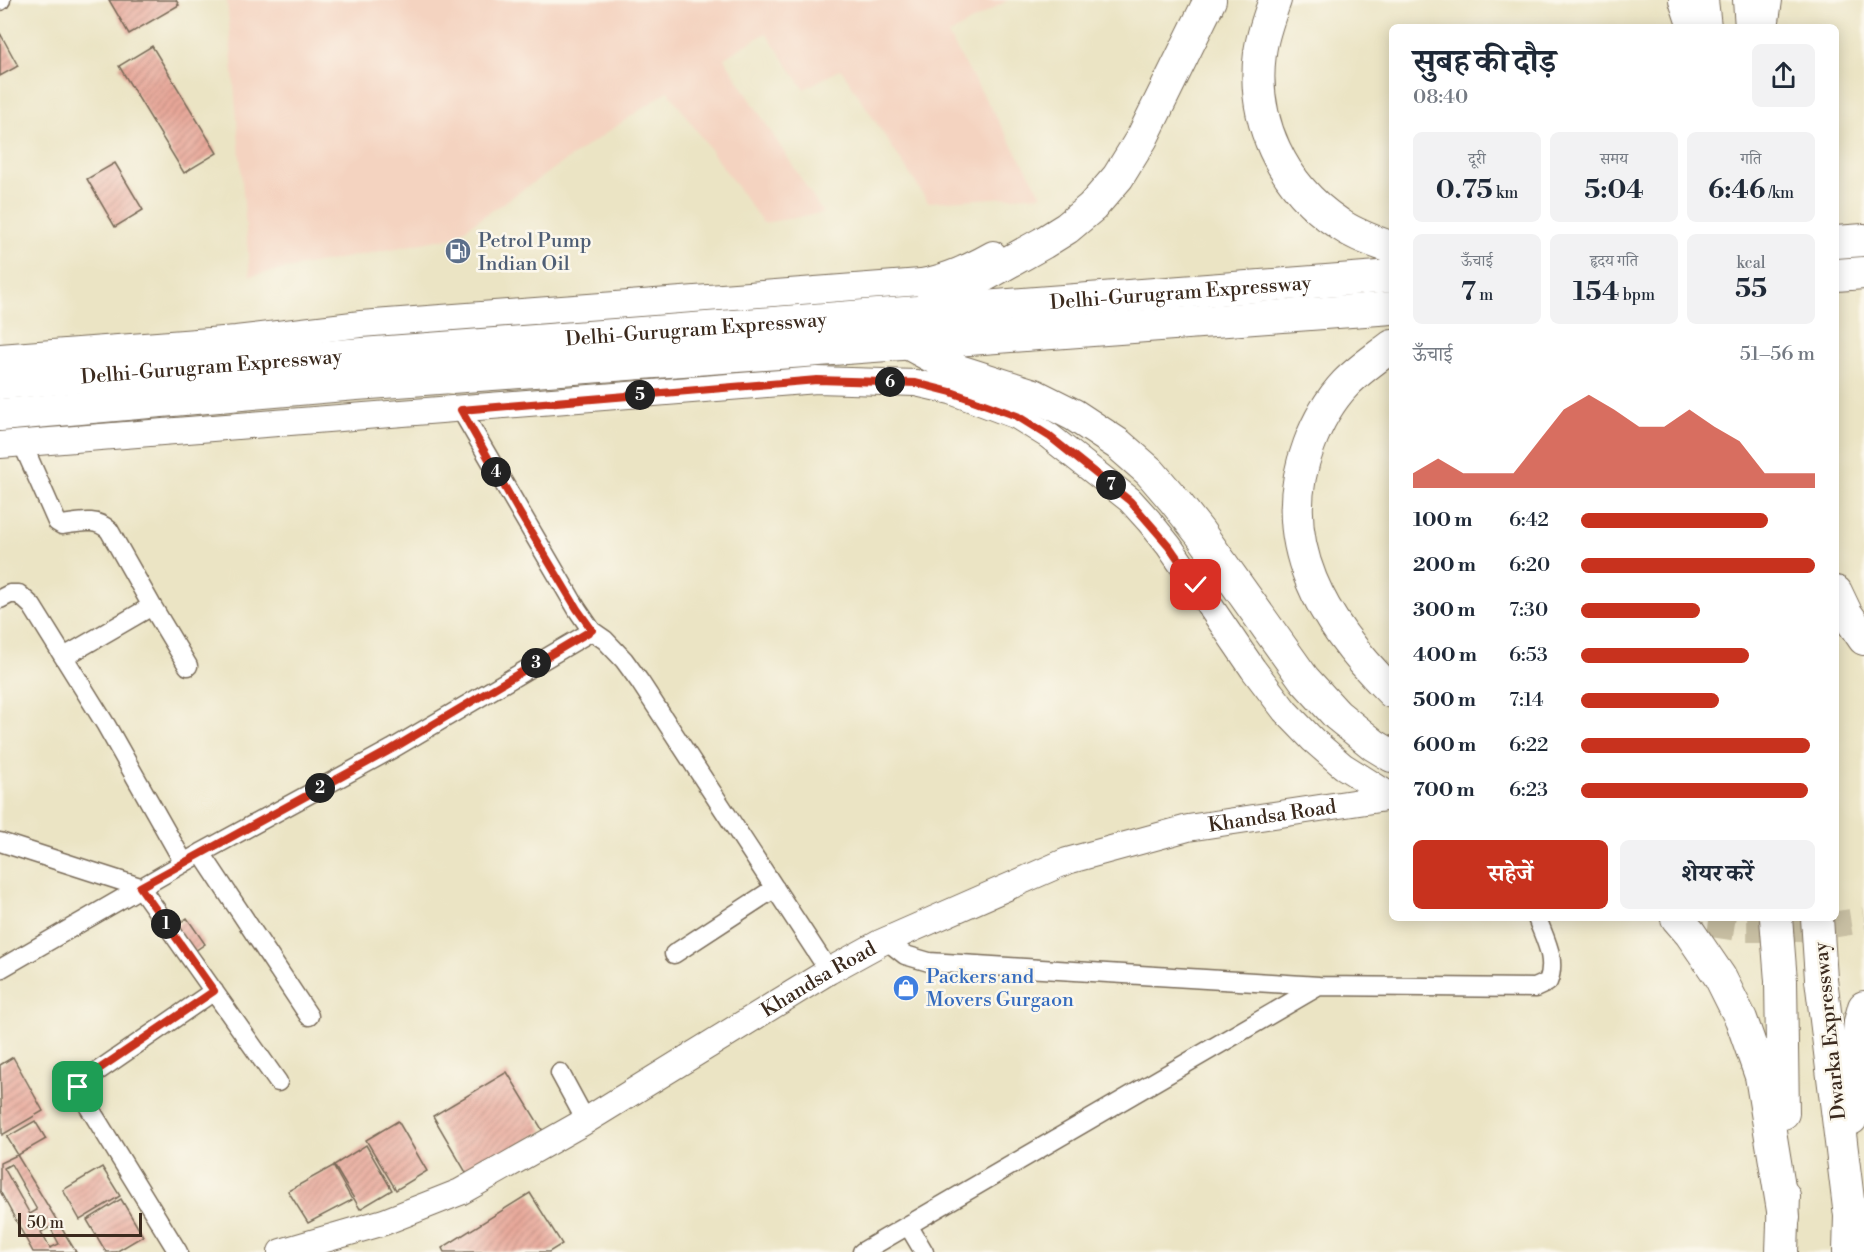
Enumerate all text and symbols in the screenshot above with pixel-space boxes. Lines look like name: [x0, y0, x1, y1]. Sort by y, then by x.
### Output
text: सुबह की दौड़: [1413, 42, 1556, 83]
button: share: [1752, 44, 1815, 107]
text: 08:40: [1413, 85, 1468, 110]
text: दूरी: [1468, 149, 1486, 169]
text: समय: [1600, 149, 1628, 169]
text: गति: [1741, 149, 1761, 169]
text: 0.75: [1436, 174, 1493, 206]
text: 5:04: [1584, 174, 1644, 206]
text: 6:46: [1708, 174, 1765, 206]
text: km: [1493, 183, 1518, 203]
text: /km: [1765, 183, 1794, 203]
place label: Petrol Pump Indian Oil: [478, 229, 592, 277]
fuel station icon: Petrol Pump Indian Oil: [443, 236, 473, 266]
text: ऊँचाई: [1461, 251, 1493, 271]
text: हृदय गति: [1590, 251, 1638, 271]
text: kcal: [1736, 253, 1766, 273]
street label: Delhi-Gurugram Expressway: [1049, 271, 1312, 316]
text: 55: [1735, 273, 1767, 305]
text: 7: [1461, 276, 1476, 308]
text: 154: [1573, 276, 1619, 308]
text: m: [1476, 285, 1493, 305]
text: bpm: [1619, 285, 1655, 305]
street label: Delhi-Gurugram Expressway: [564, 308, 828, 353]
text: 51–56 m: [1740, 342, 1815, 367]
text: ऊँचाई: [1413, 343, 1452, 368]
street label: Delhi-Gurugram Expressway: [80, 345, 343, 390]
pin: 6: [875, 367, 905, 397]
text: 6: [885, 372, 895, 392]
pin: 5: [625, 380, 655, 410]
text: 5: [635, 385, 645, 405]
pin: 4: [481, 457, 511, 487]
text: 4: [491, 462, 501, 482]
pin: 7: [1096, 470, 1126, 500]
text: 7: [1106, 475, 1116, 495]
text: 100 m: [1413, 508, 1472, 533]
text: 6:42: [1509, 508, 1549, 533]
text: 200 m: [1413, 553, 1476, 578]
text: 6:20: [1509, 553, 1550, 578]
pin: [1170, 559, 1221, 610]
icon: check: [1179, 568, 1212, 601]
text: 300 m: [1413, 598, 1476, 623]
text: 7:30: [1509, 598, 1548, 623]
text: 400 m: [1413, 643, 1477, 668]
text: 6:53: [1509, 643, 1548, 668]
pin: 3: [521, 648, 551, 678]
text: 3: [531, 653, 541, 673]
text: 500 m: [1413, 688, 1476, 713]
text: 7:14: [1509, 688, 1544, 713]
text: 600 m: [1413, 733, 1476, 758]
text: 6:22: [1509, 733, 1548, 758]
pin: 2: [305, 773, 335, 803]
text: 2: [315, 778, 325, 798]
text: 700 m: [1413, 778, 1475, 803]
text: 6:23: [1509, 778, 1548, 803]
street label: Khandsa Road: [1206, 795, 1339, 839]
button: सहेजें: [1413, 840, 1608, 909]
button: शेयर करें: [1620, 840, 1815, 909]
pin: 1: [151, 909, 181, 939]
text: 1: [162, 914, 170, 934]
street label: Khandsa Road: [757, 936, 881, 1024]
street label: Dwarka Expressway: [1809, 940, 1852, 1121]
place label: Packers and Movers Gurgaon: [926, 965, 1074, 1013]
shop icon: Packers and Movers Gurgaon: [891, 973, 921, 1003]
pin: [52, 1061, 103, 1112]
icon: arrive: [61, 1070, 94, 1103]
scale bar: [18, 1210, 142, 1238]
text: 50 m: [27, 1213, 64, 1233]

